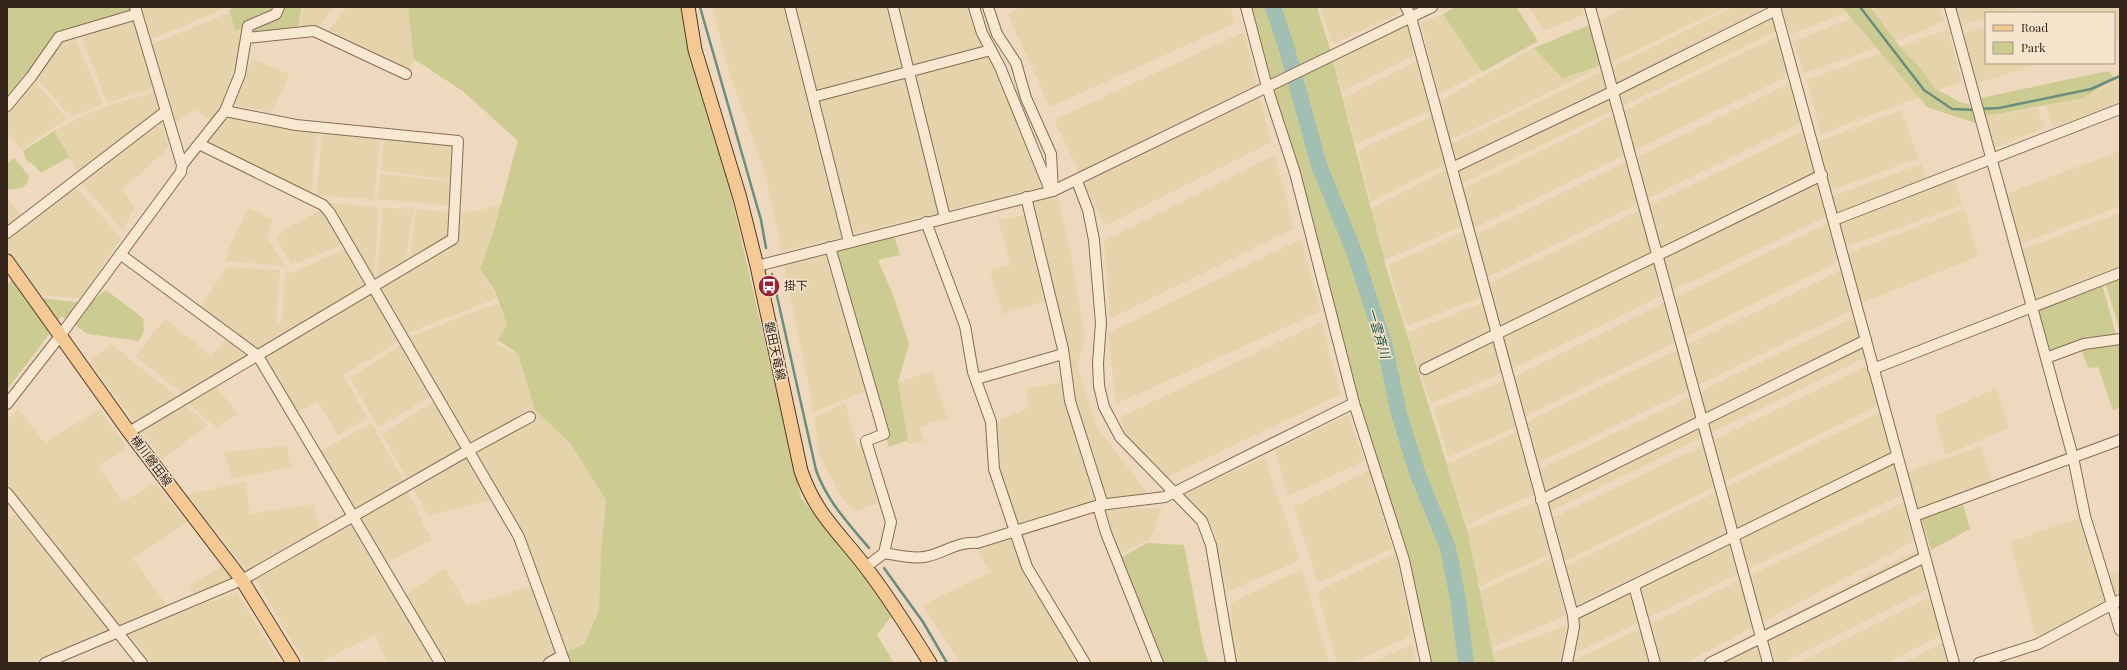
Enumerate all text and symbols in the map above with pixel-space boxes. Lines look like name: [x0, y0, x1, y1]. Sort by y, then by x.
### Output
legend: [1985, 12, 2115, 64]
text: Road: [2021, 19, 2048, 35]
text: Park: [2021, 39, 2046, 55]
bus stop icon: 掛下: [756, 273, 782, 299]
place label: 掛下: [784, 277, 808, 293]
water label: 一雲斉川: [1364, 306, 1395, 362]
street label: 磐田天竜線: [762, 320, 790, 382]
street label: 横川磐田線: [127, 432, 176, 489]

